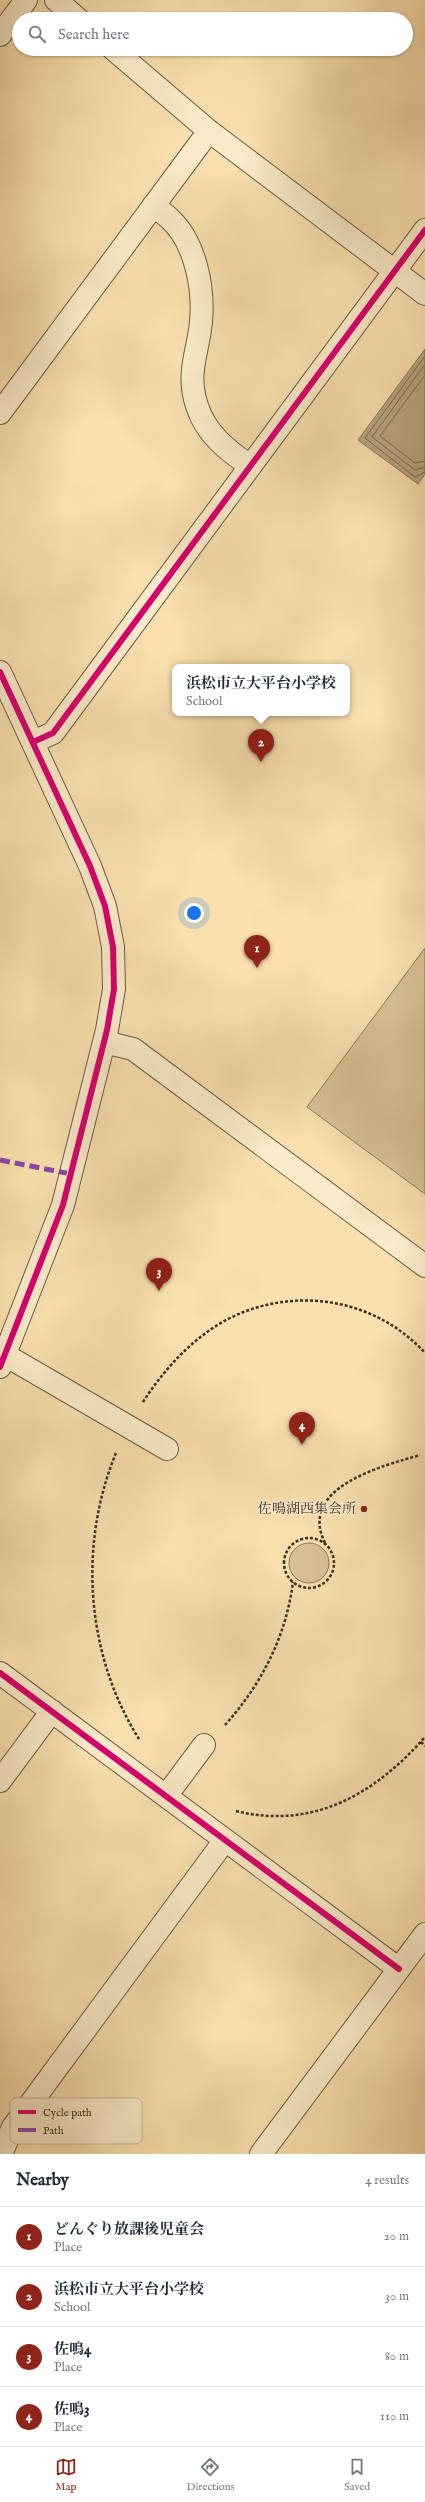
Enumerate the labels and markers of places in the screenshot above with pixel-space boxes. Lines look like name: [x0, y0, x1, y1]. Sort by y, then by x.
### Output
pin: 2: [248, 729, 274, 762]
pin: 1: [244, 935, 270, 968]
pin: 3: [146, 1258, 172, 1291]
pin: 4: [289, 1412, 315, 1445]
place label: 佐鳴湖西集会所: [258, 1500, 356, 1518]
marker: 佐鳴湖西集会所: [359, 1504, 369, 1514]

